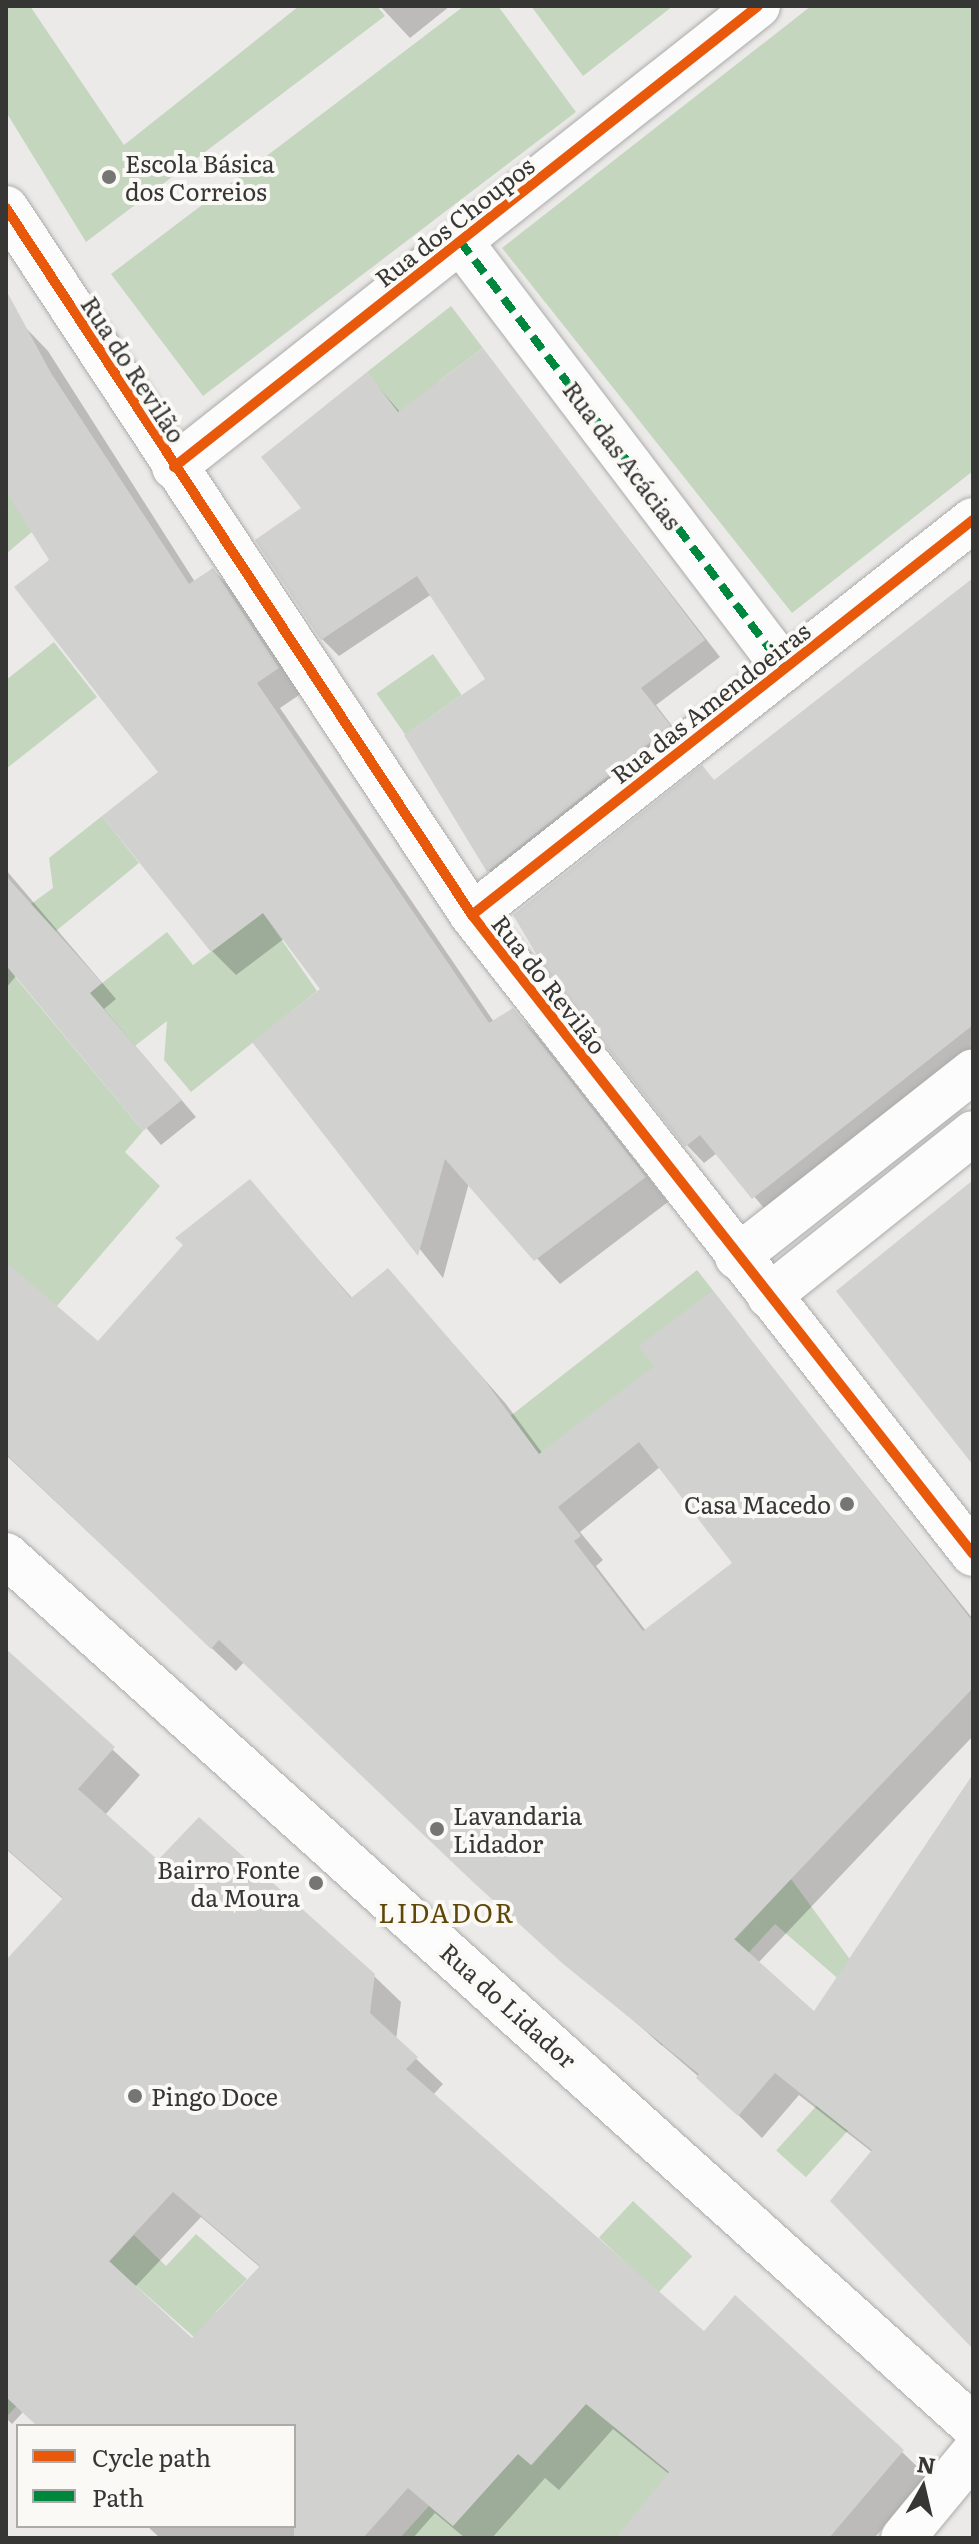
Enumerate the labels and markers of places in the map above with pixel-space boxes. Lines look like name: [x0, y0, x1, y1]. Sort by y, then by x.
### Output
place label: Escola Básica dos Correios: [125, 149, 275, 205]
marker: Escola Básica dos Correios: [100, 168, 118, 186]
place label: Casa Macedo: [684, 1490, 831, 1518]
marker: Casa Macedo: [838, 1495, 856, 1513]
place label: Lavandaria Lidador: [453, 1801, 582, 1857]
marker: Lavandaria Lidador: [428, 1820, 446, 1838]
place label: Bairro Fonte da Moura: [157, 1855, 300, 1911]
marker: Bairro Fonte da Moura: [307, 1874, 325, 1892]
place label: Pingo Doce: [151, 2082, 278, 2110]
marker: Pingo Doce: [126, 2087, 144, 2105]

